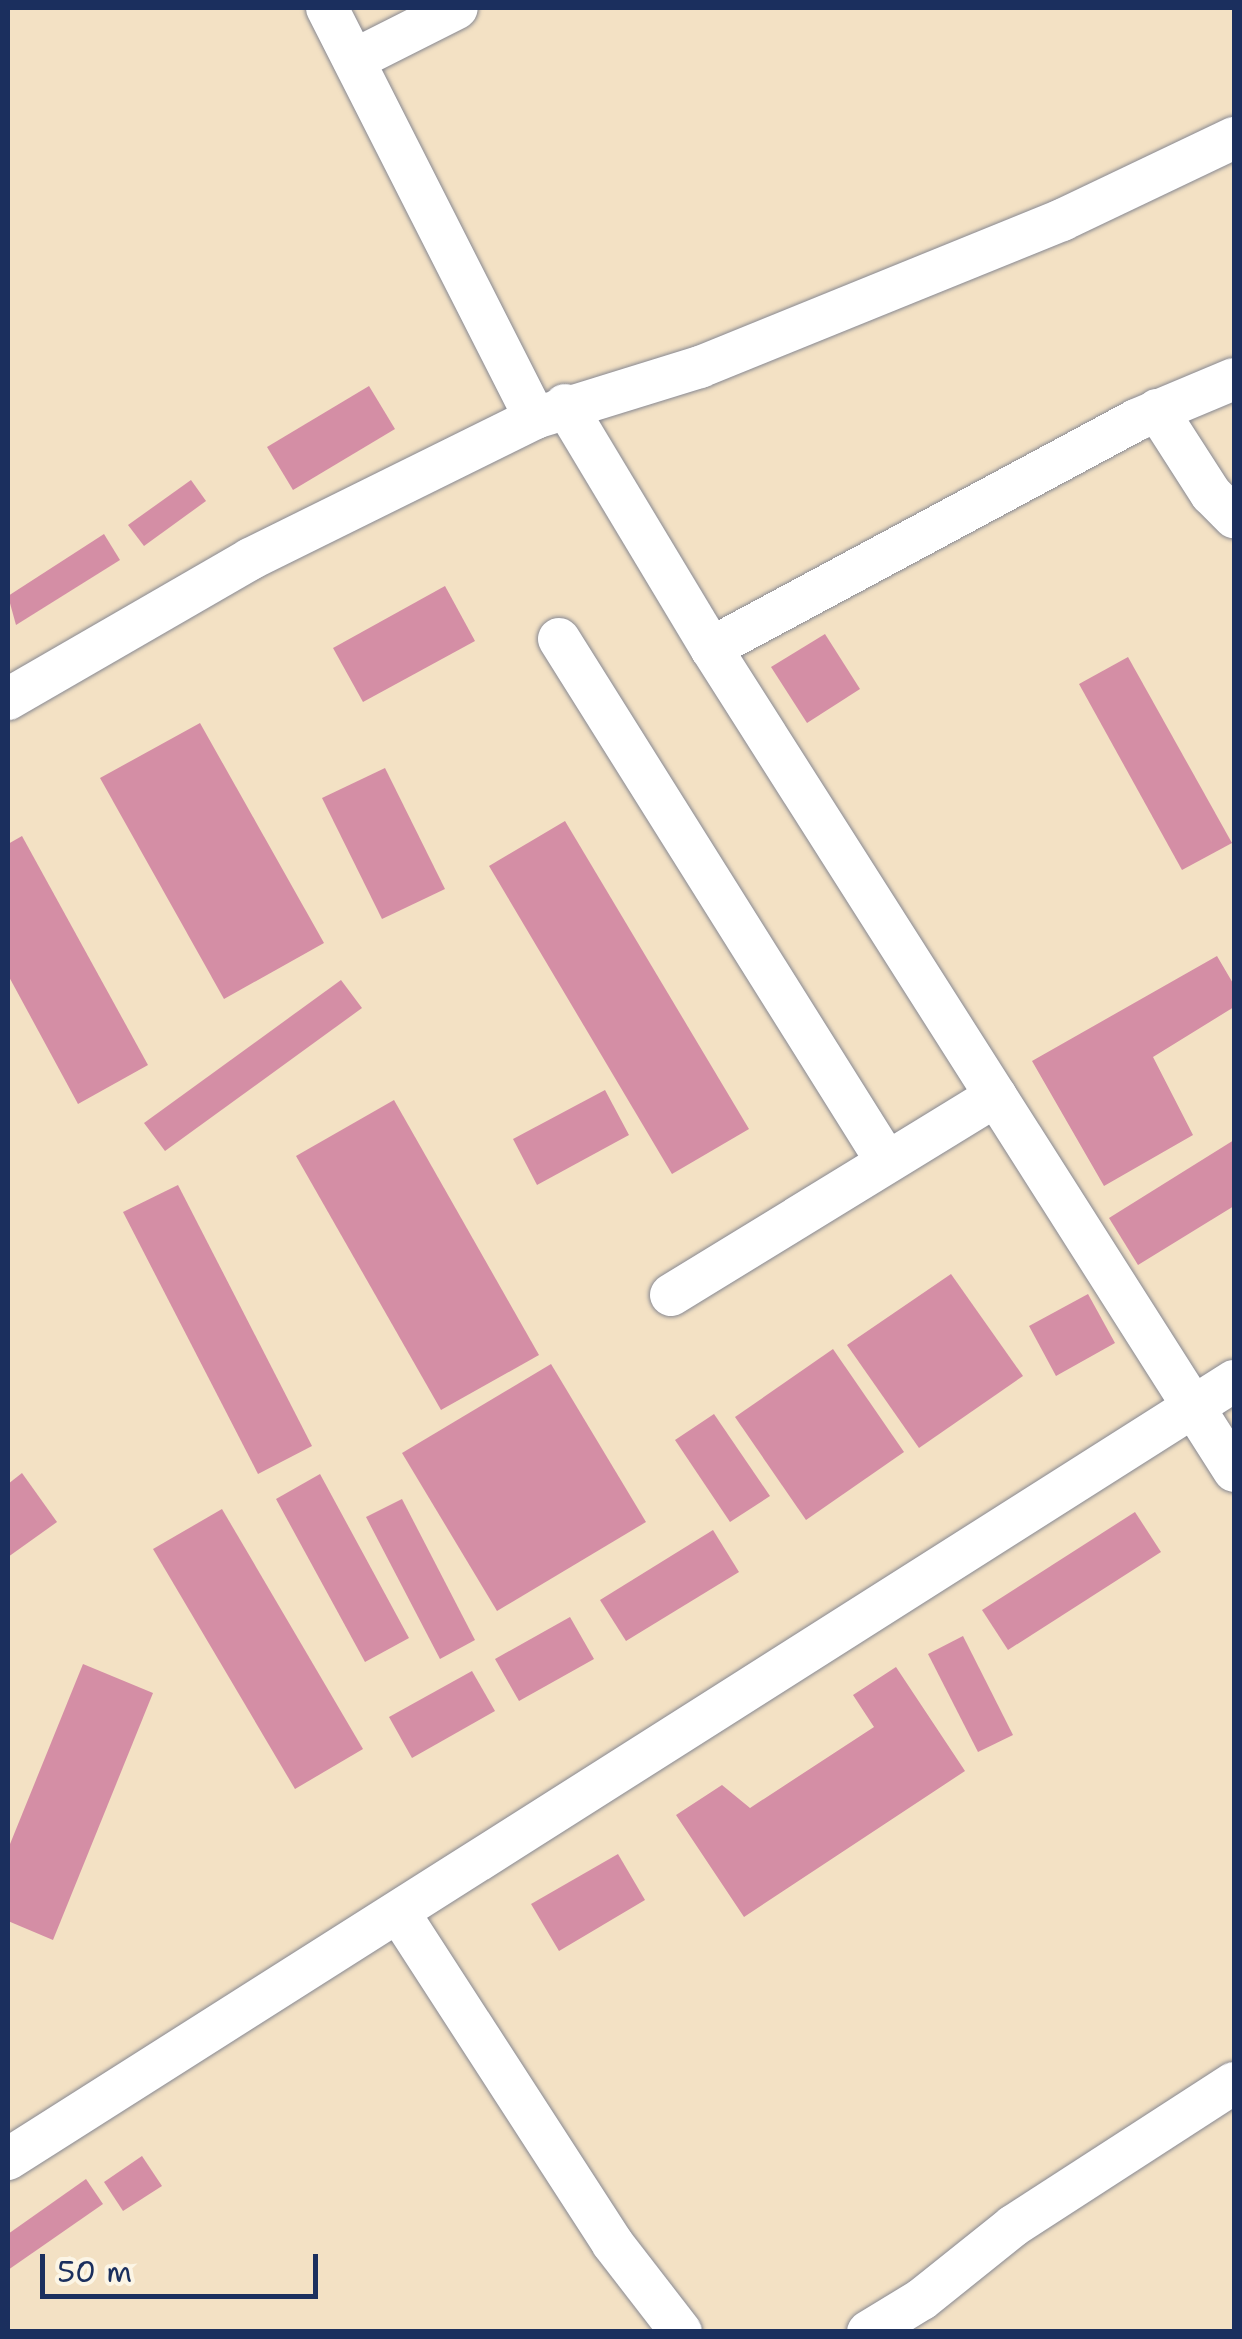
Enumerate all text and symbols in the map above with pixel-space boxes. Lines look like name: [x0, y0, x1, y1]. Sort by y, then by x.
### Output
scale bar: [45, 2234, 322, 2296]
text: 50 m: [57, 2251, 132, 2292]

